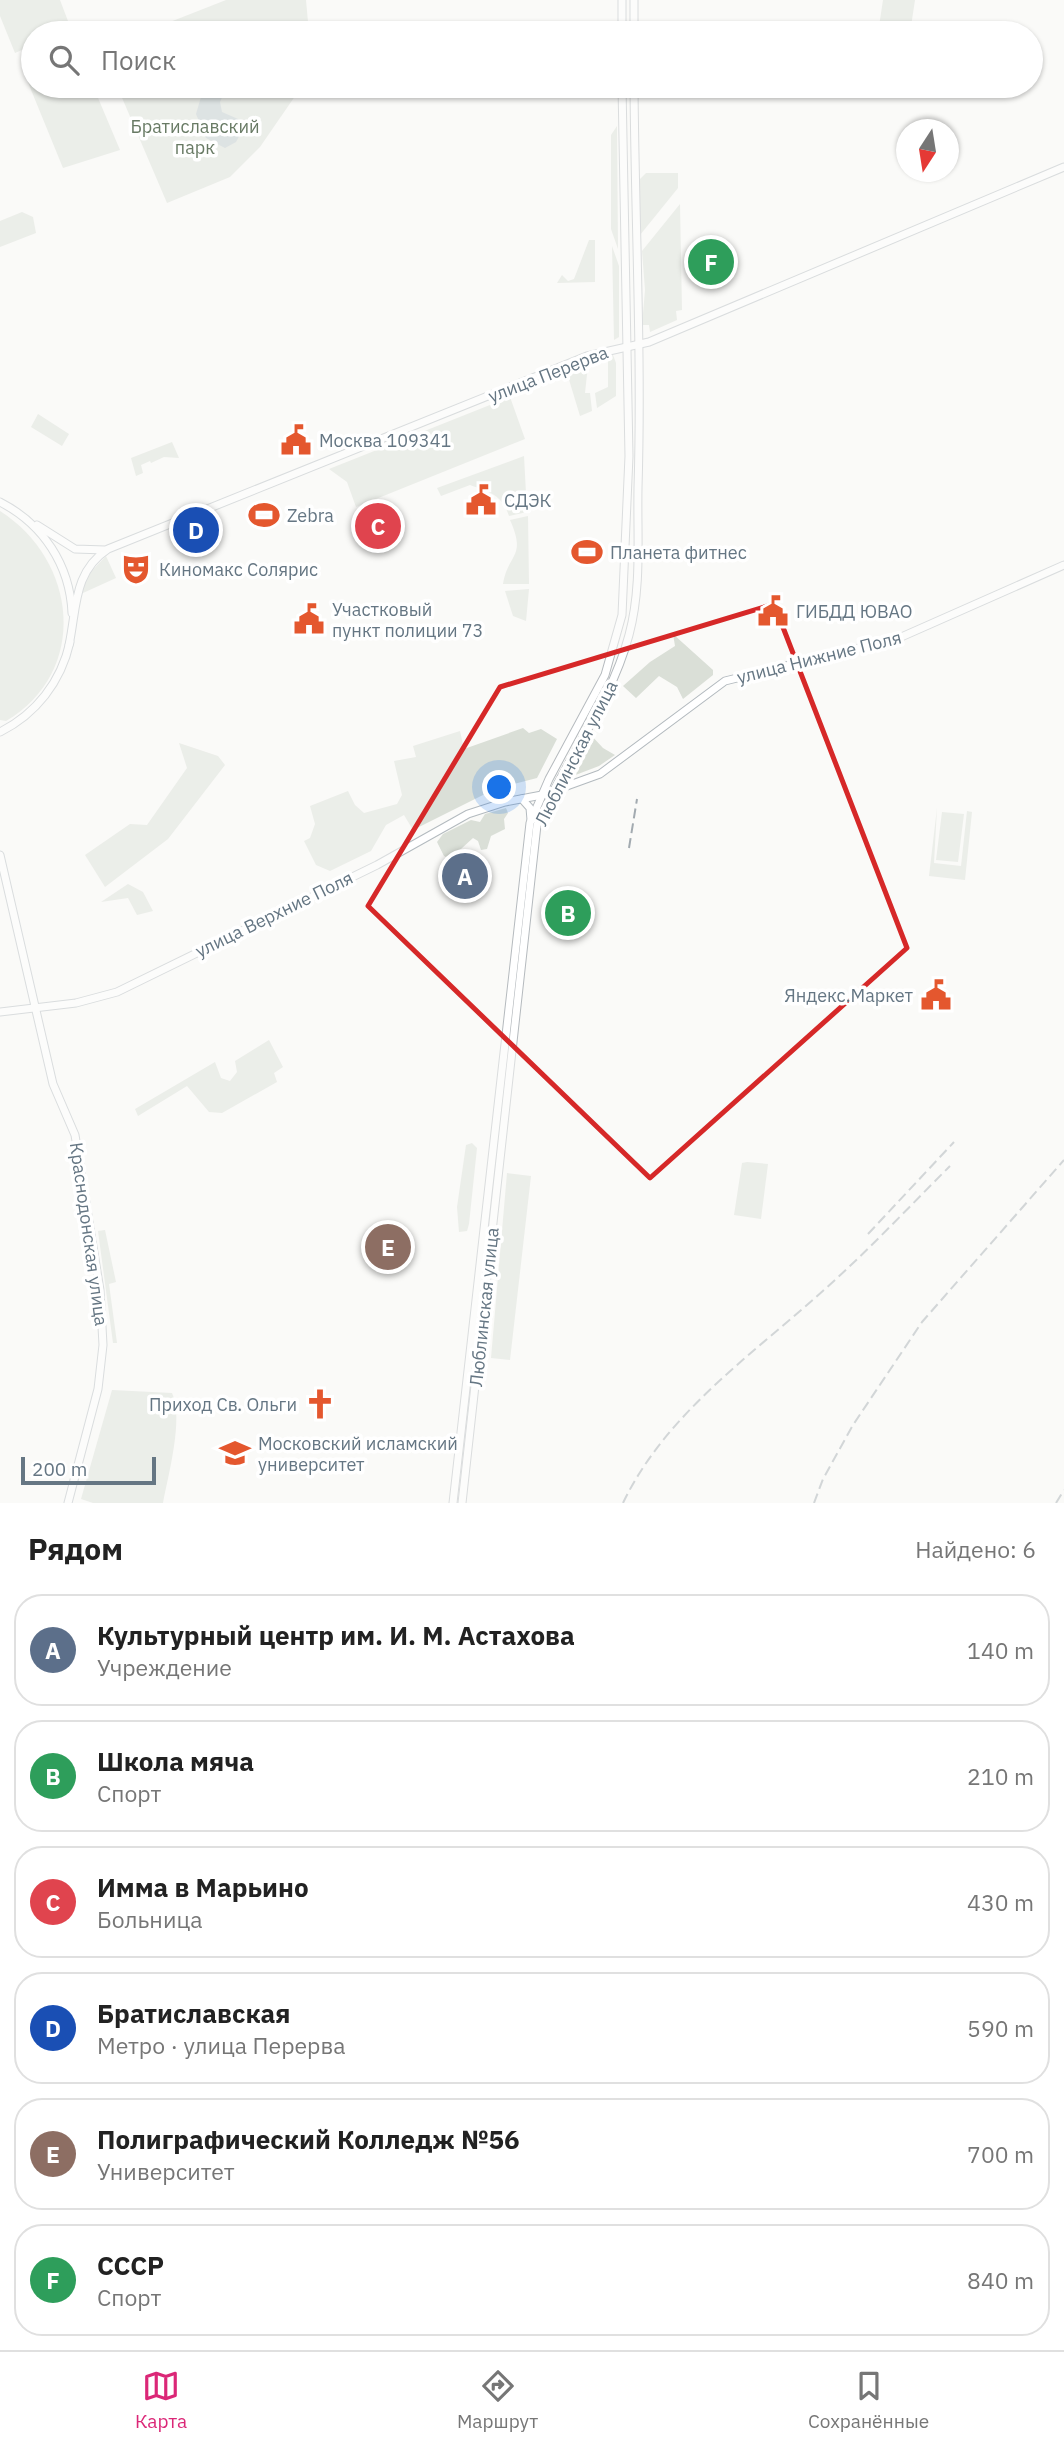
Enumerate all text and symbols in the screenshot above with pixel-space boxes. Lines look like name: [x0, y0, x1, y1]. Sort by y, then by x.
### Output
search box: [21, 21, 1043, 98]
icon: search: [45, 41, 83, 79]
text: Поиск: [101, 43, 176, 77]
park label: Братиславский парк: [130, 115, 260, 159]
north arrow: [896, 119, 959, 182]
pin: F: [688, 236, 734, 288]
street label: улица Перерва: [485, 340, 612, 407]
public building icon: Москва 109341: [279, 423, 313, 457]
place label: Москва 109341: [319, 429, 451, 452]
public building icon: СДЭК: [464, 483, 498, 517]
place label: СДЭК: [504, 489, 552, 512]
sports icon: Zebra: [247, 498, 281, 532]
pin: C: [355, 500, 401, 552]
pin: D: [173, 504, 219, 556]
place label: Zebra: [287, 504, 334, 527]
sports icon: Планета фитнес: [570, 535, 604, 569]
place label: Планета фитнес: [610, 541, 747, 564]
theatre icon: Киномакс Солярис: [119, 552, 153, 586]
place label: Киномакс Солярис: [159, 558, 318, 581]
public building icon: ГИБДД ЮВАО: [756, 594, 790, 628]
place label: Участковый пункт полиции 73: [332, 598, 483, 642]
place label: ГИБДД ЮВАО: [796, 600, 913, 623]
public building icon: Участковый пункт полиции 73: [292, 602, 326, 636]
street label: улица Нижние Поля: [734, 625, 904, 689]
street label: Люблинская улица: [529, 676, 623, 830]
your location: [482, 770, 516, 804]
pin: A: [442, 850, 488, 902]
street label: улица Верхние Поля: [191, 866, 357, 962]
pin: B: [545, 887, 591, 939]
public building icon: Яндекс.Маркет: [919, 978, 953, 1012]
place label: Яндекс.Маркет: [784, 984, 914, 1007]
street label: Краснодонская улица: [65, 1141, 113, 1328]
pin: E: [365, 1221, 411, 1273]
street label: Люблинская улица: [464, 1226, 504, 1388]
church icon: Приход Св. Ольги: [303, 1387, 337, 1421]
place label: Приход Св. Ольги: [149, 1393, 297, 1416]
place label: Московский исламский университет: [258, 1432, 458, 1476]
school or university icon: Московский исламский университет: [218, 1436, 252, 1470]
scale bar: [21, 1454, 156, 1486]
text: 200 m: [32, 1457, 87, 1481]
text: Рядом: [28, 1529, 123, 1568]
text: Найдено: 6: [915, 1534, 1036, 1564]
text: Культурный центр им. И. М. Астахова: [97, 1618, 575, 1652]
text: A: [45, 1635, 61, 1665]
text: 140 m: [967, 1635, 1034, 1665]
text: Учреждение: [97, 1652, 232, 1682]
text: Школа мяча: [97, 1744, 254, 1778]
text: B: [45, 1761, 61, 1791]
text: 210 m: [967, 1761, 1034, 1791]
text: Спорт: [97, 1778, 161, 1808]
text: Имма в Марьино: [97, 1870, 309, 1904]
text: C: [46, 1887, 60, 1917]
text: 430 m: [967, 1887, 1034, 1917]
text: Больница: [97, 1904, 203, 1934]
text: Братиславская: [97, 1996, 291, 2030]
text: D: [45, 2013, 61, 2043]
text: 590 m: [967, 2013, 1034, 2043]
text: Метро · улица Перерва: [97, 2030, 345, 2060]
text: Полиграфический Колледж №56: [97, 2122, 520, 2156]
text: E: [46, 2139, 60, 2169]
text: 700 m: [967, 2139, 1034, 2169]
text: Университет: [97, 2156, 235, 2186]
text: СССР: [97, 2248, 164, 2282]
text: F: [46, 2265, 60, 2295]
text: 840 m: [967, 2265, 1034, 2295]
text: Спорт: [97, 2282, 161, 2312]
tab: Карта: [135, 2367, 187, 2433]
tab: Маршрут: [457, 2367, 538, 2433]
tab: Сохранённые: [808, 2367, 929, 2433]

